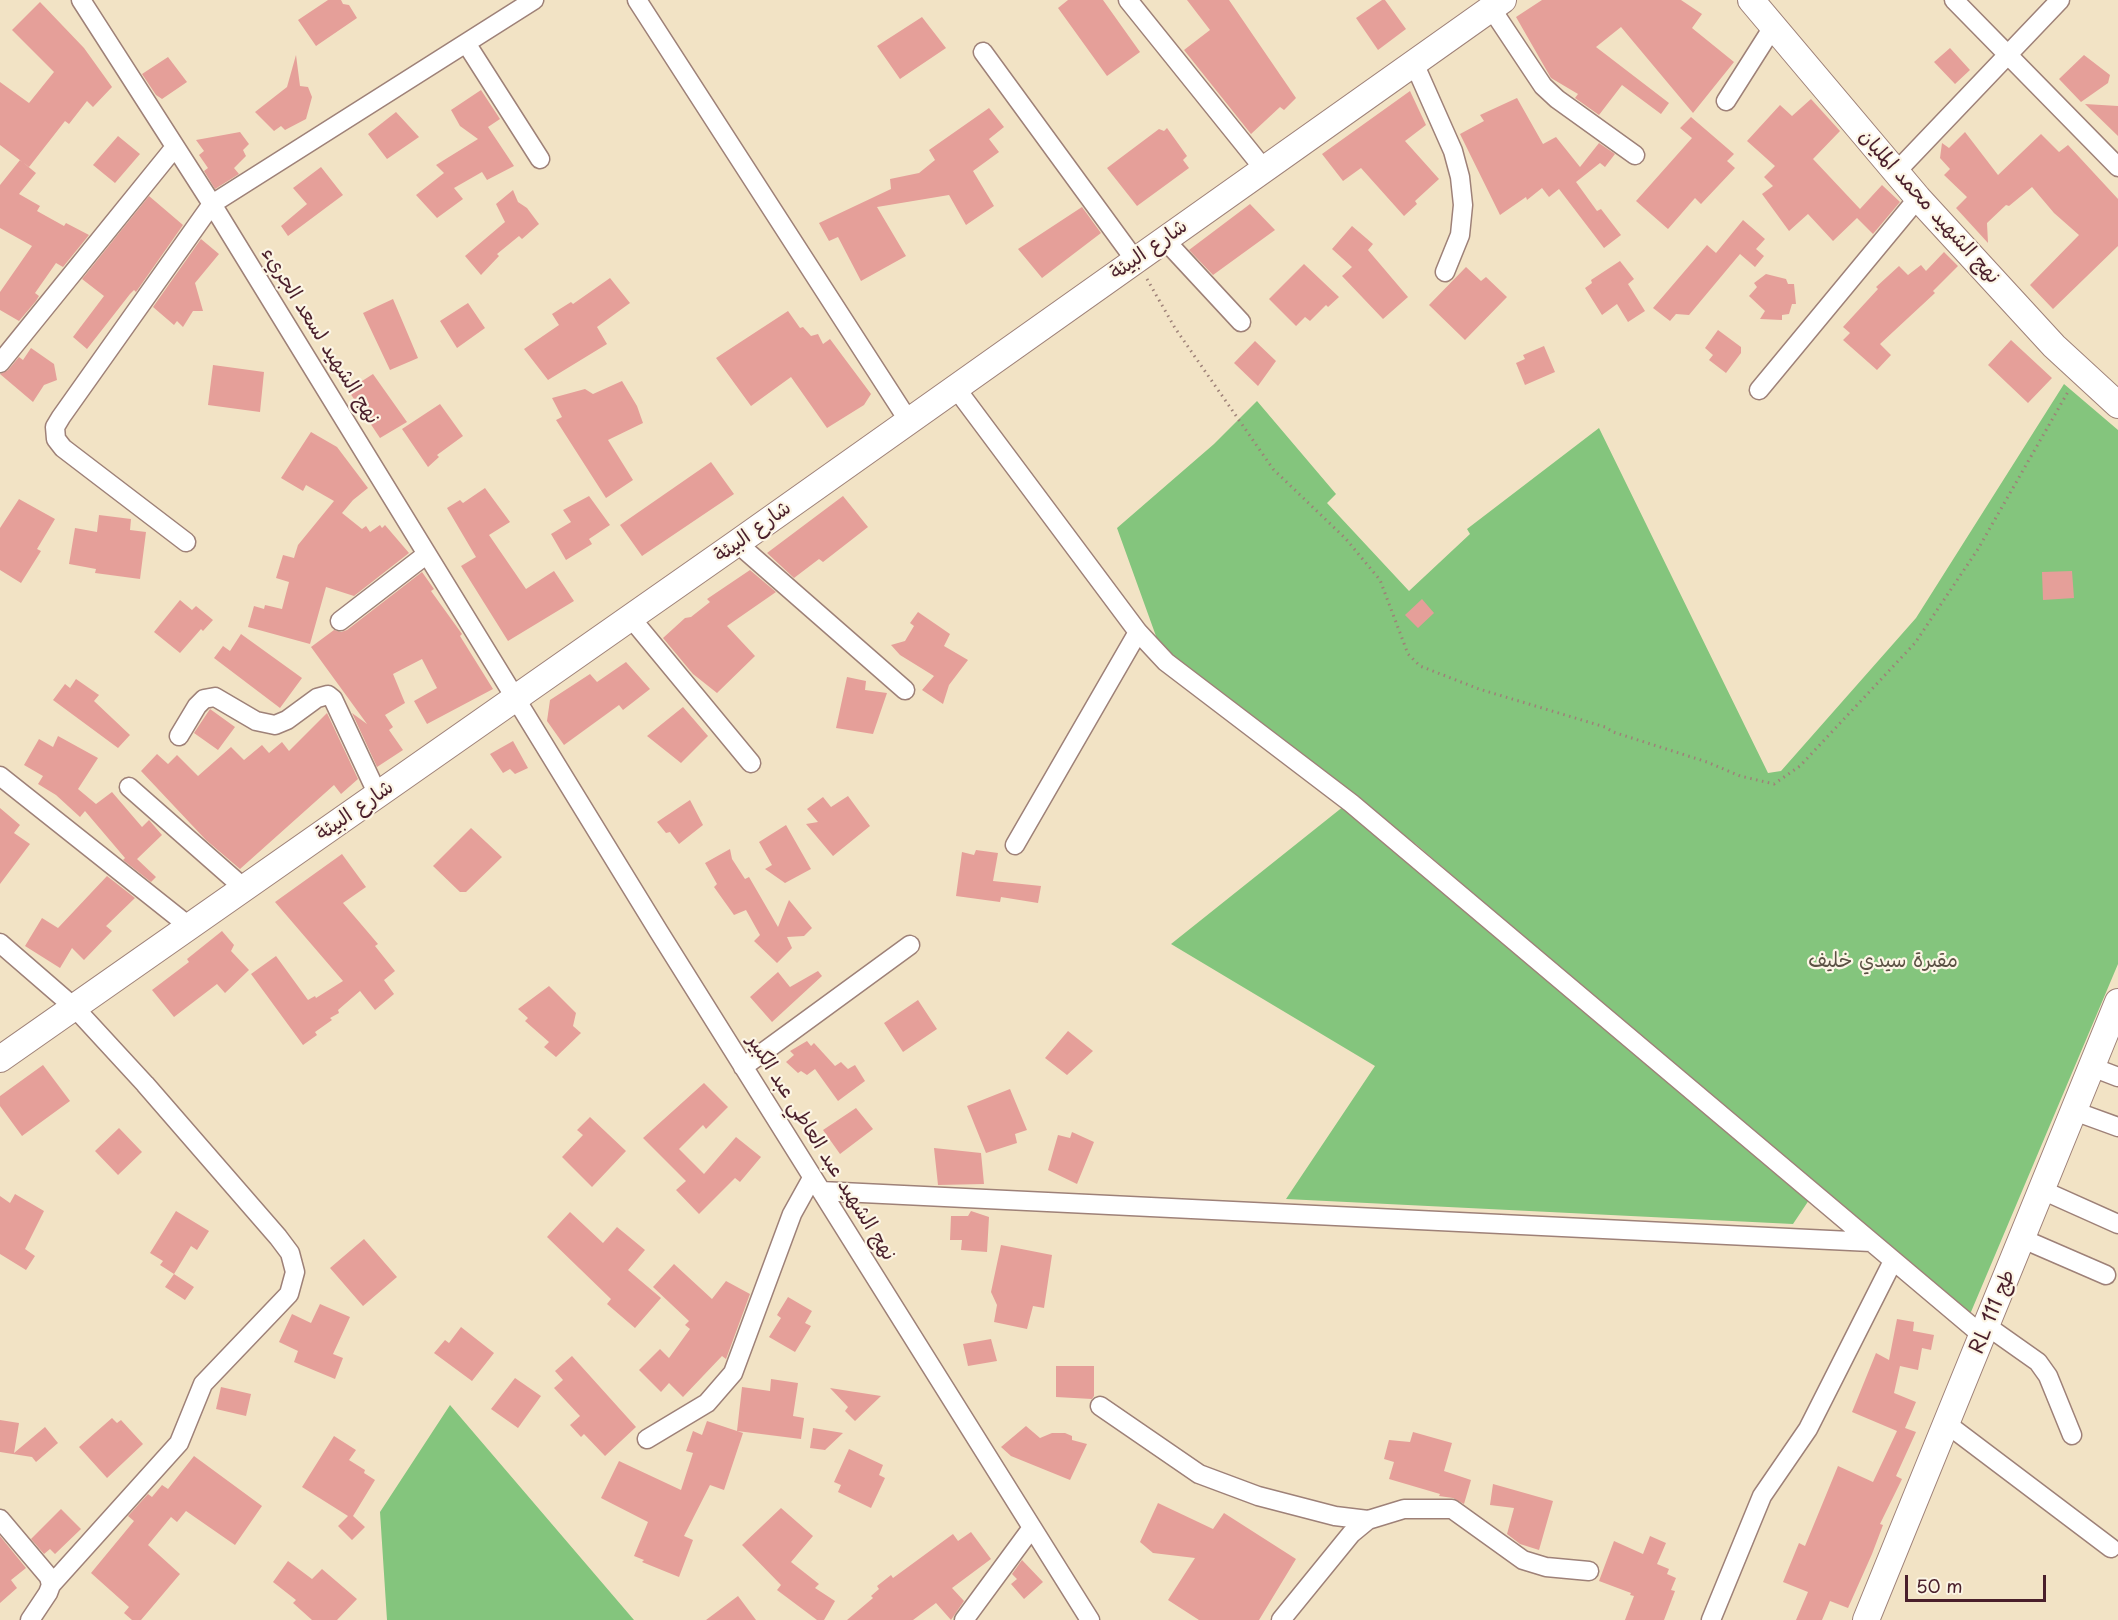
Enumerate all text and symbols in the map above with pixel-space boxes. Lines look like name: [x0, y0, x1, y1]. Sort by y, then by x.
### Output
street label: نهج الشهيد محمد المليان: [1853, 125, 2005, 289]
street label: شارع البيئة: [1106, 215, 1192, 285]
street label: نهج الشهيد لسعد الجريء: [256, 243, 384, 429]
street label: شارع البيئة: [710, 496, 796, 568]
street label: شارع البيئة: [312, 776, 398, 846]
park label: مقبرة سيدي خليف: [1808, 949, 1958, 973]
street label: نهج الشهيد عبد العاطي عبد الكبير: [741, 1031, 901, 1265]
street label: RL طج 111: [1965, 1266, 2021, 1358]
scale bar: [1908, 1563, 2049, 1601]
text: 50 m: [1916, 1572, 1963, 1599]

